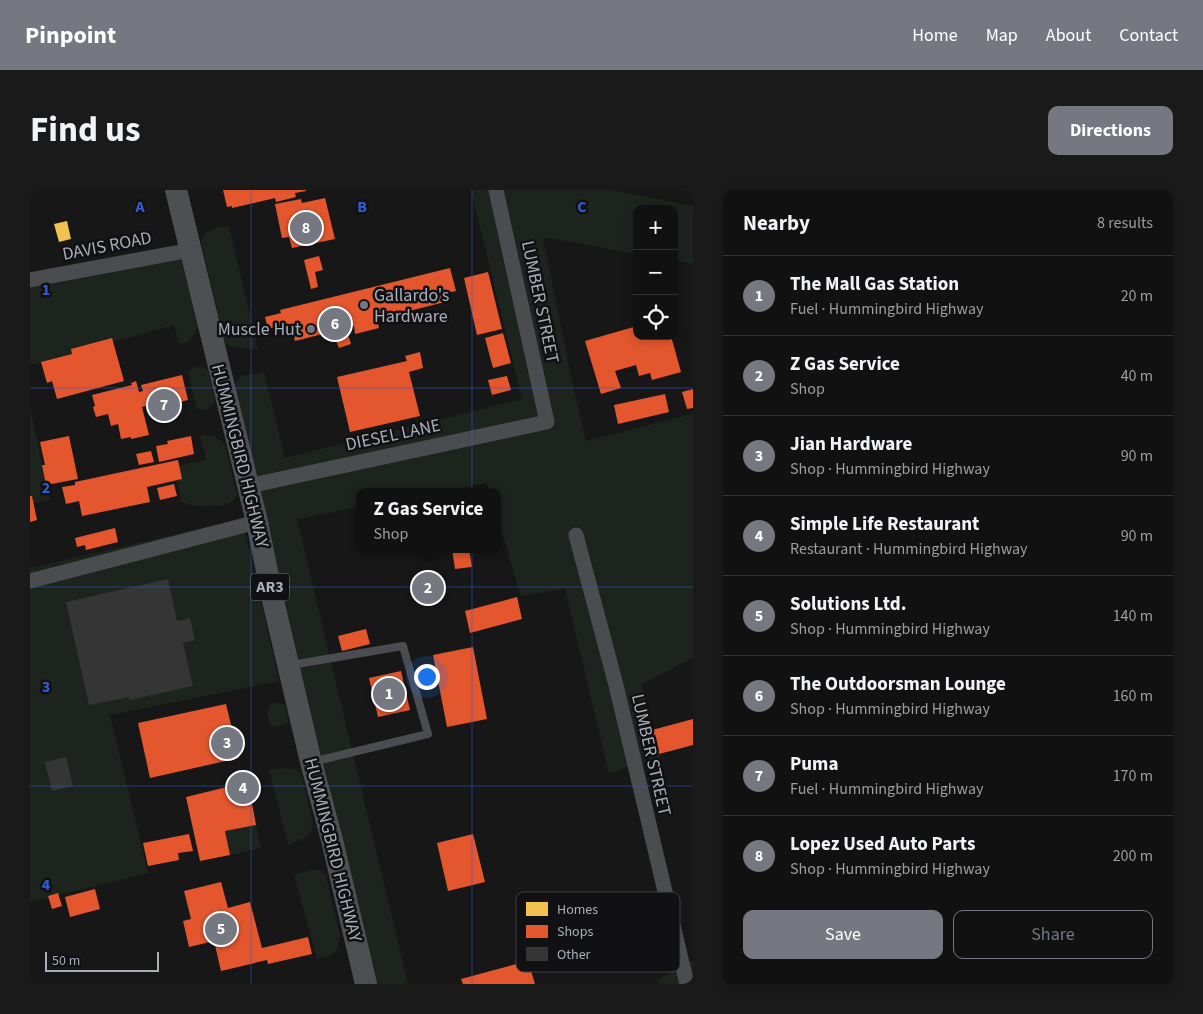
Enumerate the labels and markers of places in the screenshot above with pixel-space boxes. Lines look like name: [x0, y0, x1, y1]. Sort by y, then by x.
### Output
pin: 8: [290, 209, 322, 247]
place label: Gallardo's Hardware: [374, 283, 449, 329]
marker: Gallardo's Hardware: [358, 299, 370, 311]
pin: 6: [319, 305, 351, 343]
place label: Muscle Hut: [218, 317, 301, 342]
marker: Muscle Hut: [305, 323, 317, 335]
pin: 7: [148, 386, 180, 424]
pin: 2: [412, 569, 444, 607]
pin: 1: [373, 675, 405, 713]
pin: 3: [211, 724, 243, 762]
pin: 4: [227, 769, 259, 807]
pin: 5: [205, 910, 237, 948]

